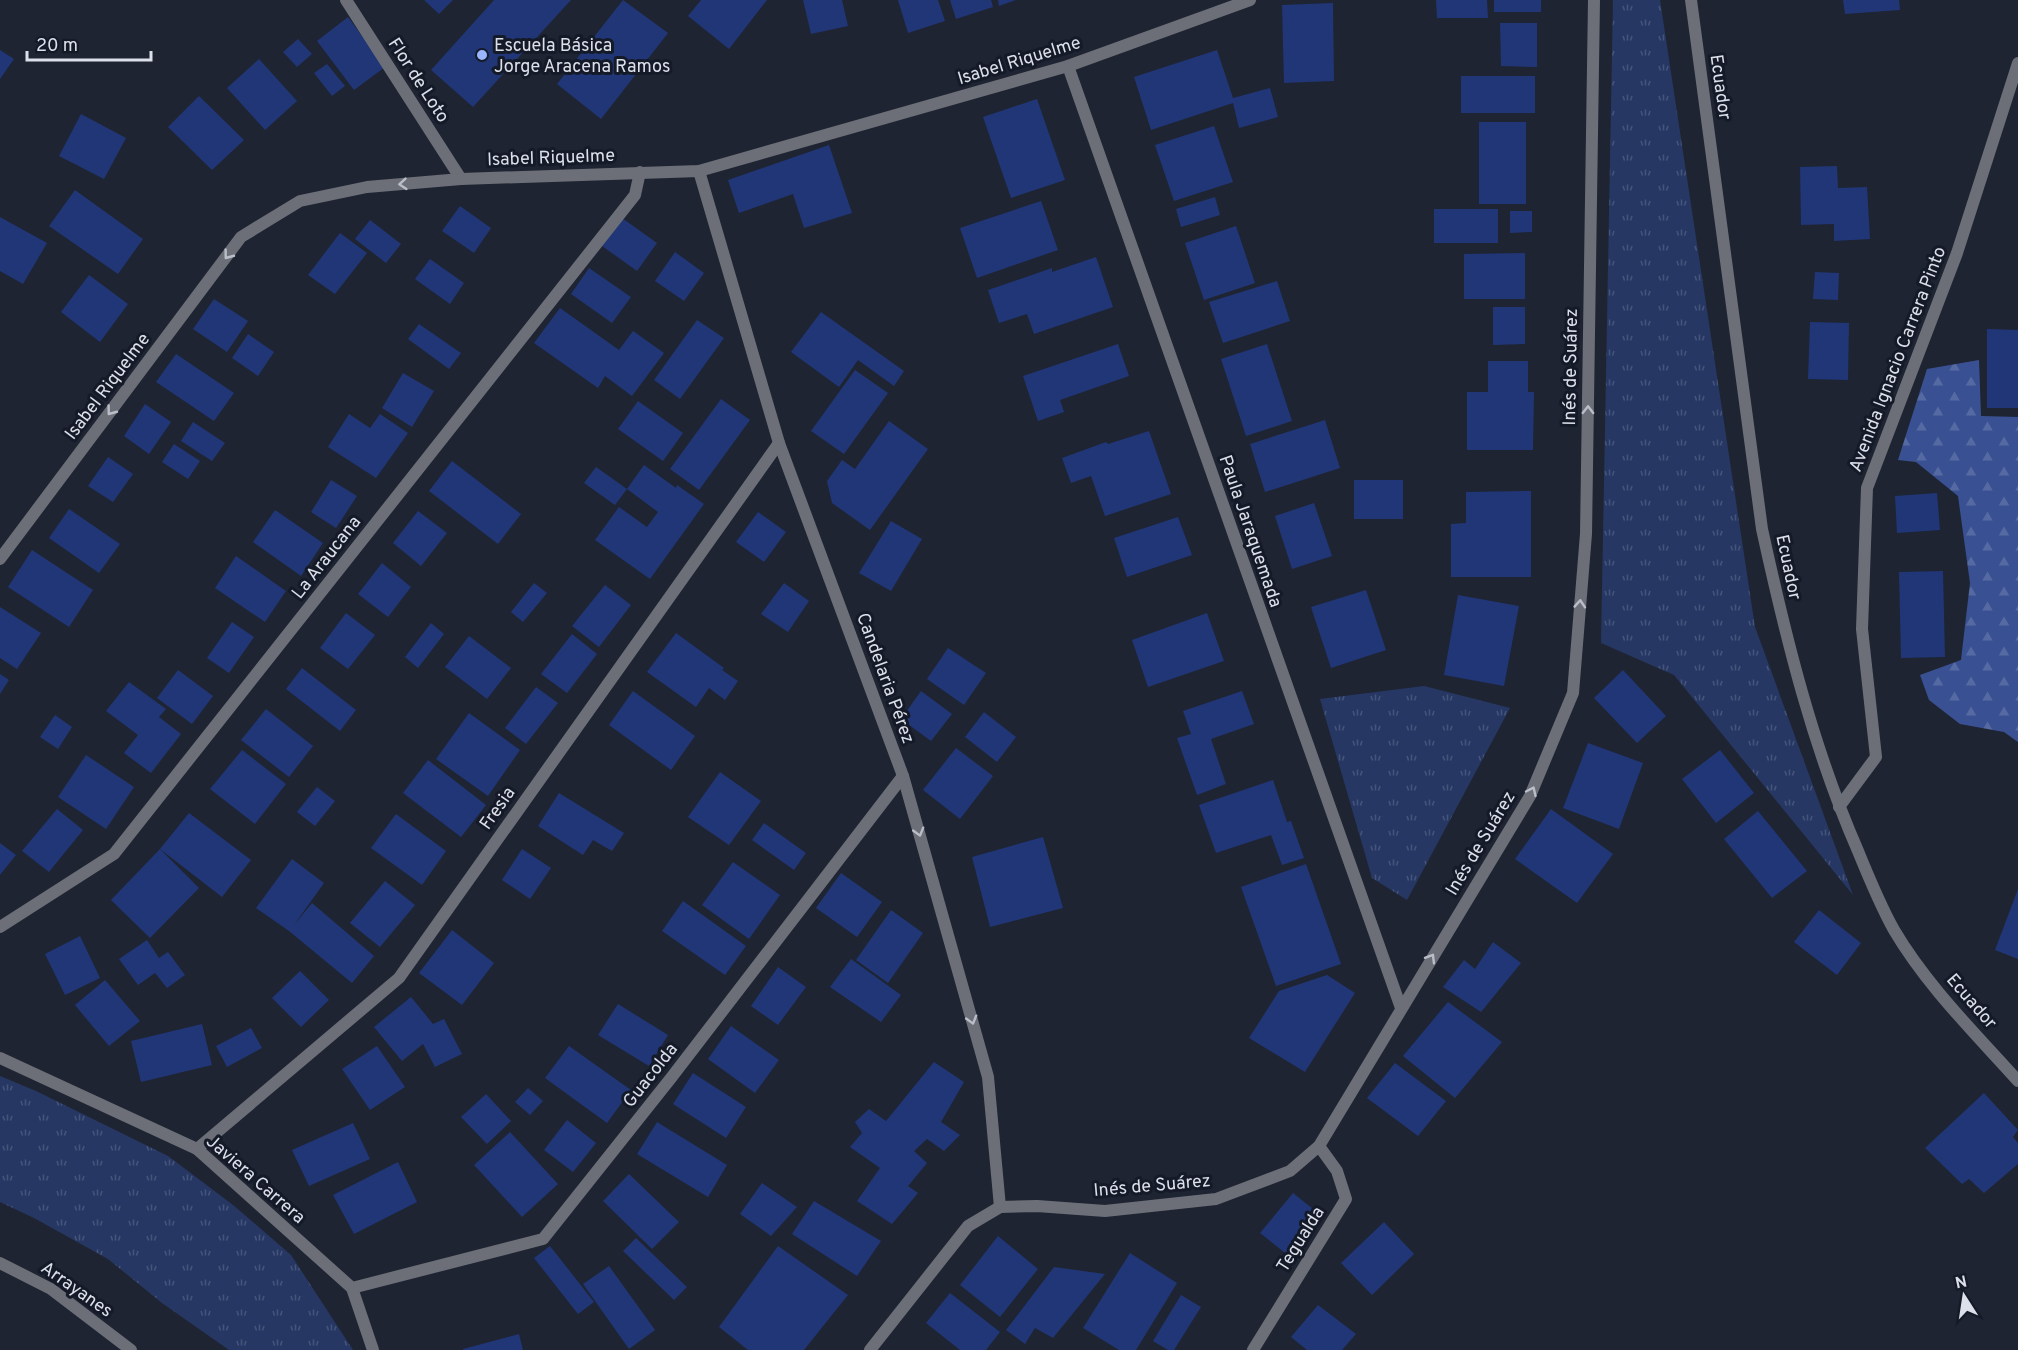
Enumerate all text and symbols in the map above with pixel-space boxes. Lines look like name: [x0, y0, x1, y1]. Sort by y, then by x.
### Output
scale bar: [27, 24, 152, 62]
street label: Isabel Riquelme: [955, 32, 1084, 91]
street label: Flor de Loto: [382, 34, 454, 128]
text: 20 m: [36, 35, 78, 58]
place label: Escuela Básica Jorge Aracena Ramos: [494, 35, 670, 79]
marker: Escuela Básica Jorge Aracena Ramos: [475, 48, 489, 62]
street label: Ecuador: [1704, 53, 1735, 122]
street label: Isabel Riquelme: [487, 145, 615, 172]
one-way arrow: [398, 177, 407, 190]
street label: Avenida Ignacio Carrera Pinto: [1845, 244, 1952, 475]
one-way arrow: [225, 248, 236, 259]
street label: Inés de Suárez: [1559, 308, 1584, 426]
street label: Isabel Riquelme: [61, 329, 156, 445]
one-way arrow: [108, 404, 119, 415]
one-way arrow: [1581, 405, 1594, 414]
street label: Paula Jaraquemada: [1213, 452, 1286, 611]
street label: La Araucana: [287, 512, 367, 604]
street label: Ecuador: [1769, 533, 1806, 602]
one-way arrow: [1573, 600, 1586, 609]
street label: Candelaria Pérez: [850, 610, 919, 747]
street label: Fresia: [475, 783, 521, 835]
one-way arrow: [1524, 786, 1536, 797]
street label: Inés de Suárez: [1441, 788, 1521, 900]
one-way arrow: [912, 826, 924, 837]
one-way arrow: [1424, 954, 1436, 964]
street label: Ecuador: [1941, 970, 2001, 1034]
one-way arrow: [965, 1014, 977, 1025]
street label: Guacolda: [619, 1039, 684, 1113]
street label: Javiera Carrera: [201, 1131, 309, 1230]
street label: Inés de Suárez: [1093, 1170, 1212, 1203]
street label: Tegualda: [1272, 1203, 1330, 1277]
street label: Arrayanes: [36, 1257, 117, 1323]
north arrow: [1934, 1266, 1994, 1326]
text: N: [1954, 1272, 1969, 1294]

